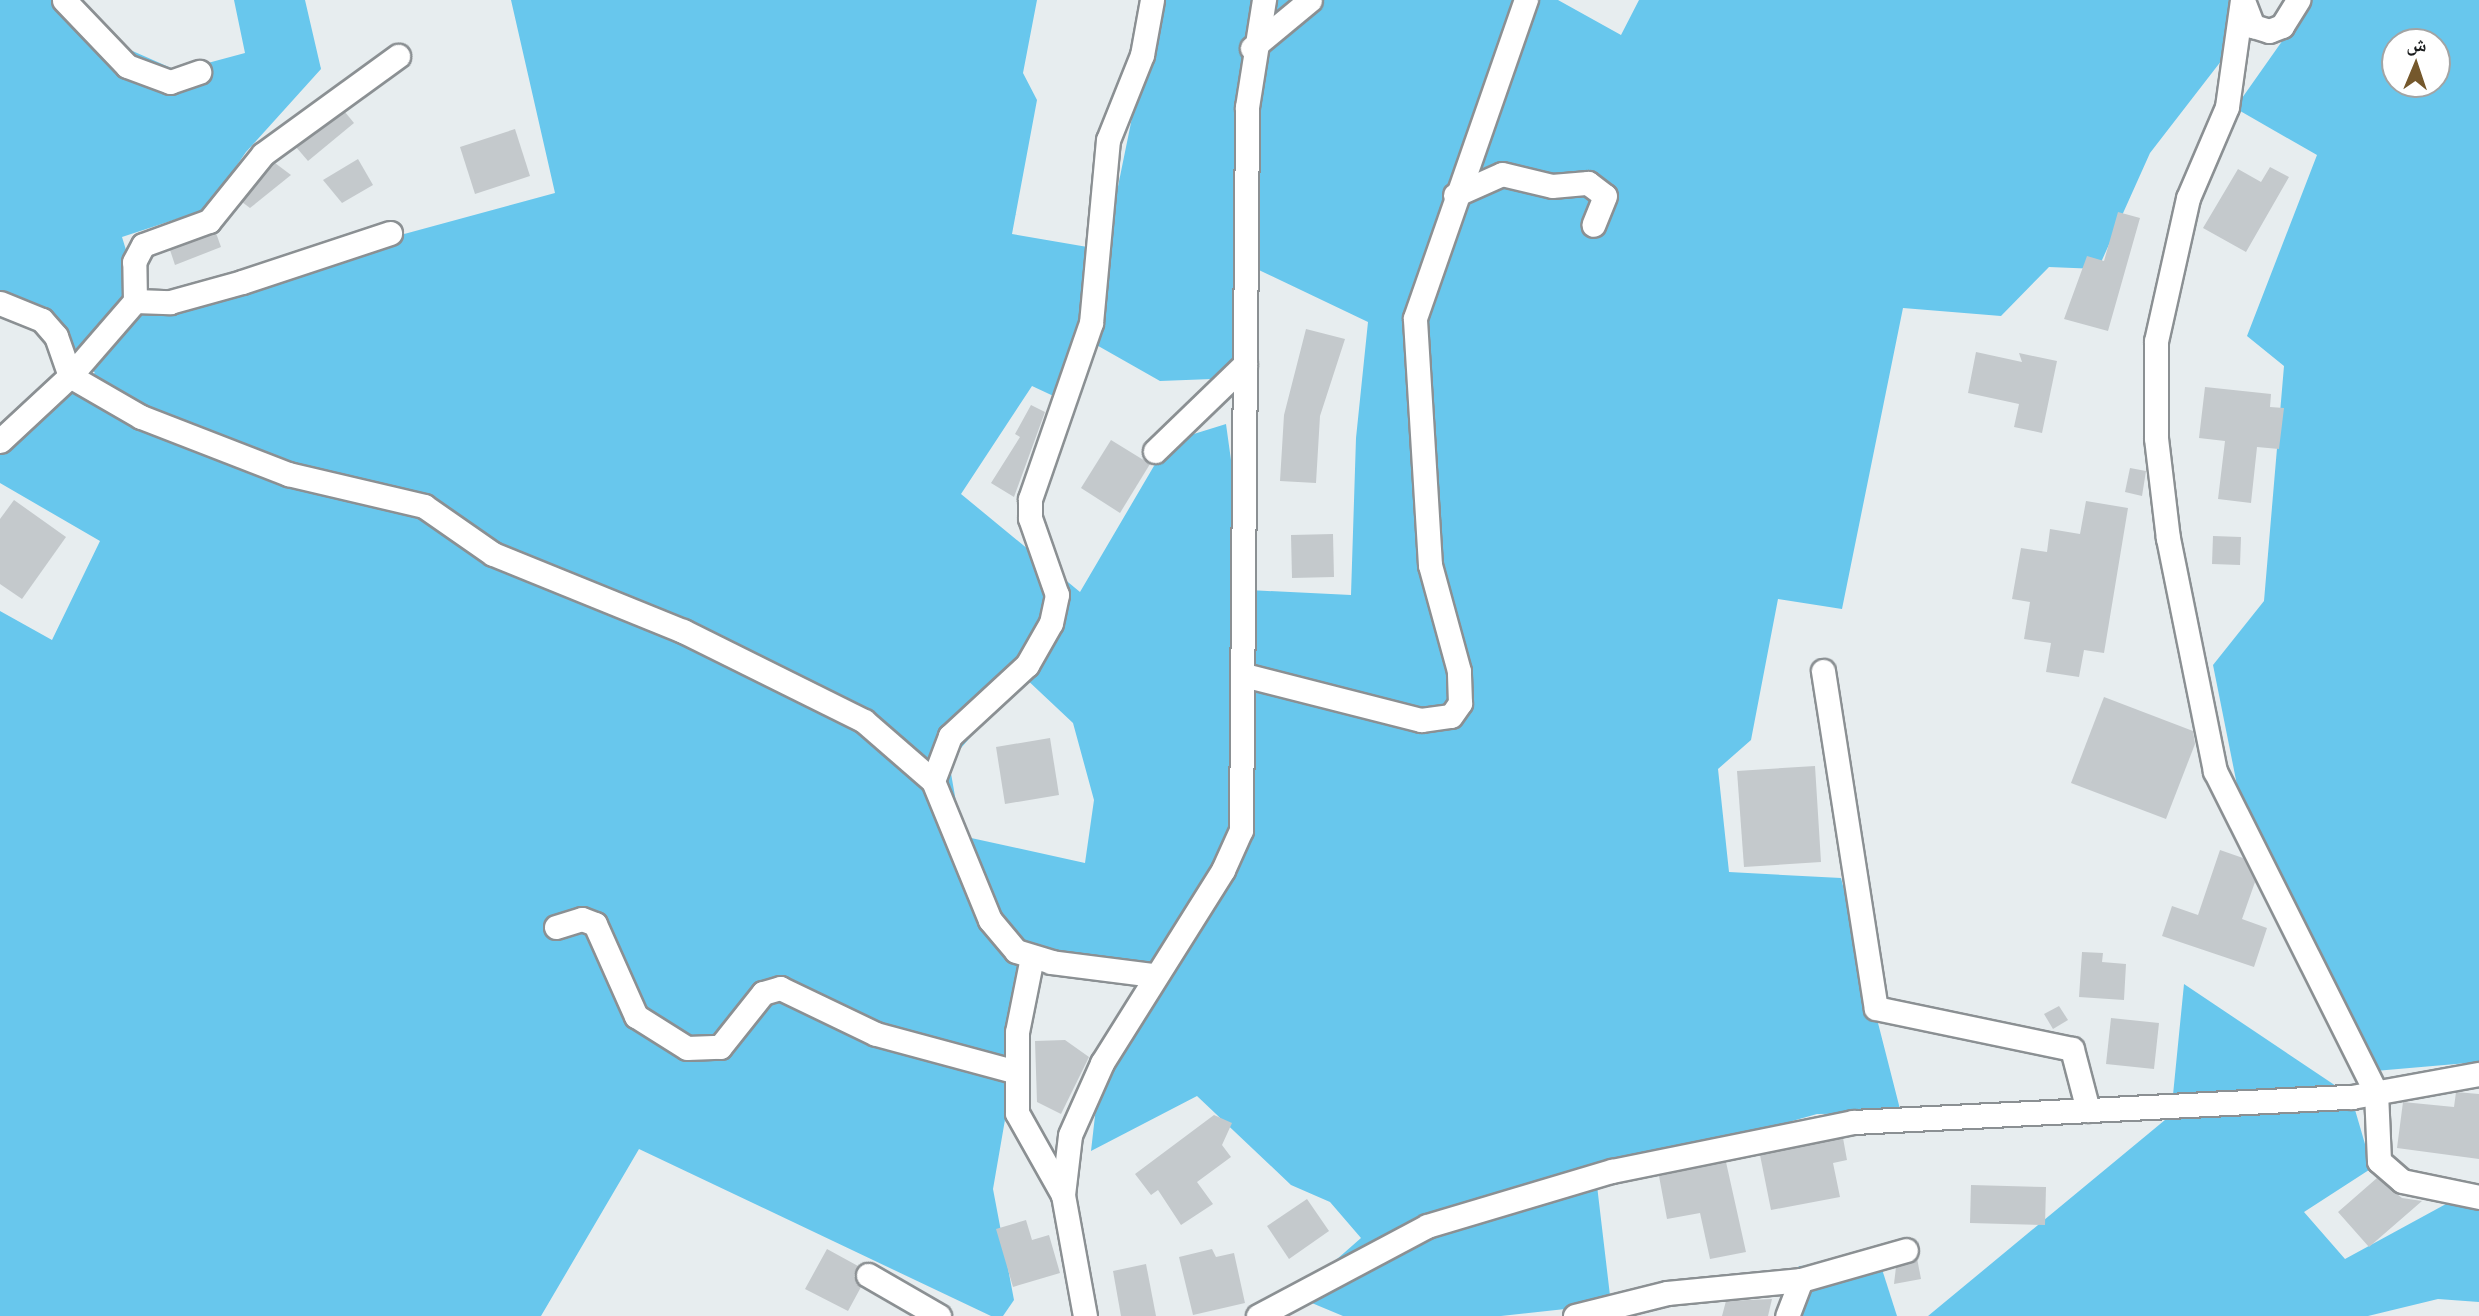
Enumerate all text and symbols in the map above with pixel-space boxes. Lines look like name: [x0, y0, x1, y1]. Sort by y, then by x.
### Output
north arrow: [2381, 28, 2451, 98]
text: ش: [2406, 32, 2427, 56]

